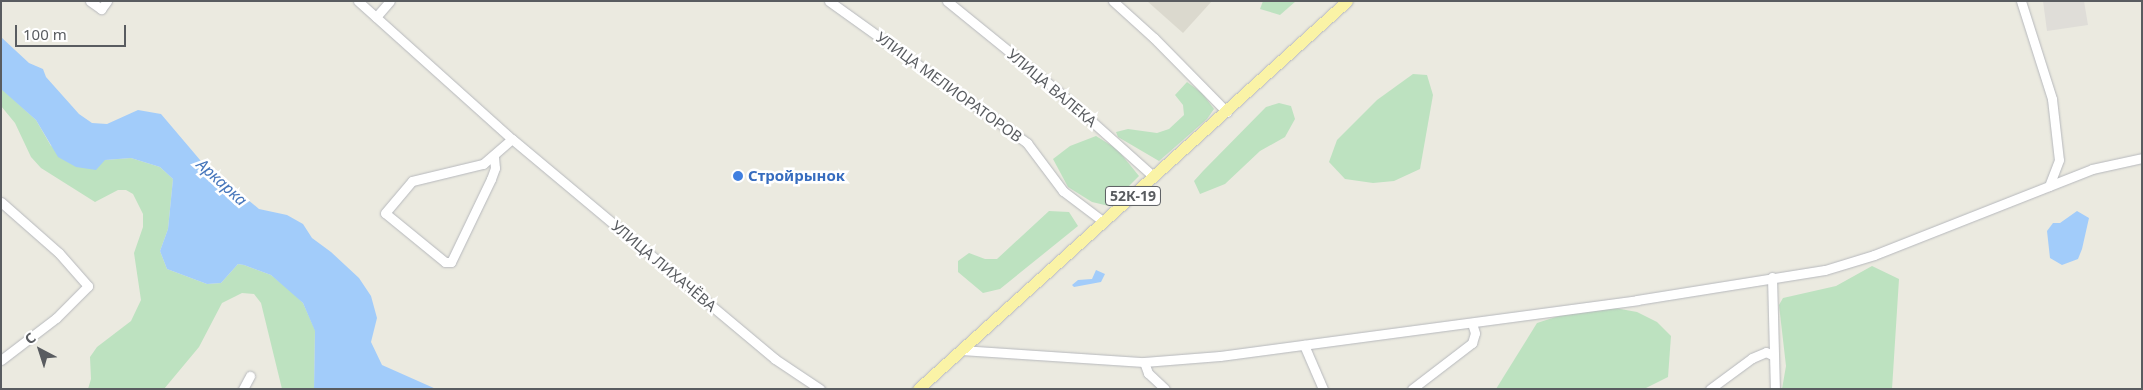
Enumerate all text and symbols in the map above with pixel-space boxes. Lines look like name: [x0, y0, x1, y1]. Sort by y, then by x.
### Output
scale bar: [18, 15, 129, 47]
text: 100 m: [23, 24, 67, 44]
street label: УЛИЦА МЕЛИОРАТОРОВ: [873, 28, 1025, 146]
street label: УЛИЦА ВАЛЕКА: [1004, 45, 1100, 131]
water label: Аркарка: [193, 154, 251, 210]
place label: Стройрынок: [748, 167, 845, 185]
marker: Стройрынок: [732, 170, 744, 182]
road number: 52К-19: [1104, 185, 1162, 208]
street label: УЛИЦА ЛИХАЧЁВА: [608, 217, 720, 315]
north arrow: [15, 325, 65, 375]
text: С: [20, 328, 40, 348]

